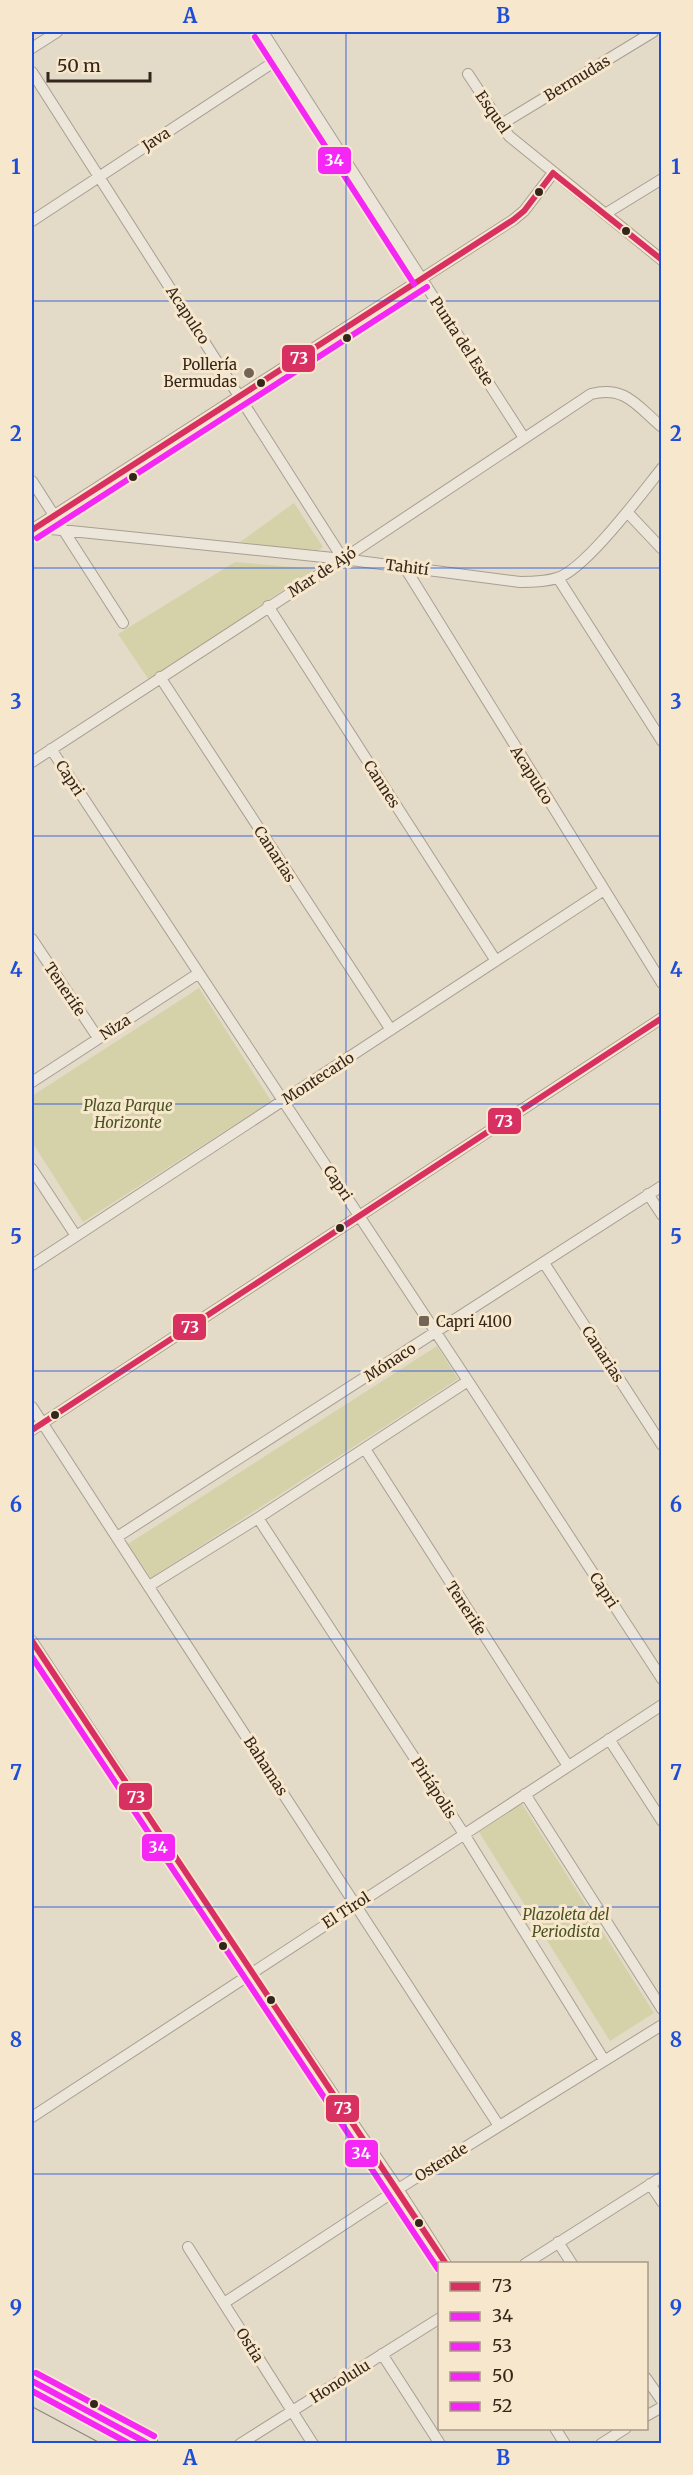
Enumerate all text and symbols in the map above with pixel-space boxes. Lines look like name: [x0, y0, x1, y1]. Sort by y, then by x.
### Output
text: A: [182, 3, 198, 28]
text: B: [496, 3, 510, 28]
scale bar: [48, 45, 150, 83]
street label: Bermudas: [541, 51, 613, 105]
text: 50 m: [57, 54, 101, 77]
street label: Esquel: [472, 87, 515, 137]
street label: Java: [138, 123, 174, 156]
line badge: 34: [317, 146, 352, 175]
text: 34: [324, 150, 344, 170]
text: 1: [11, 154, 21, 179]
text: 1: [671, 154, 681, 179]
unlabelled marker: [533, 186, 545, 198]
unlabelled marker: [620, 225, 632, 237]
street label: Acapulco: [162, 282, 214, 348]
street label: Punta del Este: [426, 293, 498, 389]
unlabelled marker: [341, 332, 353, 344]
line badge: 73: [281, 344, 316, 373]
text: 73: [290, 348, 308, 368]
place label: Pollería Bermudas: [163, 355, 237, 391]
marker: Pollería Bermudas: [242, 366, 256, 380]
unlabelled marker: [255, 377, 267, 389]
text: 2: [10, 421, 22, 446]
text: 2: [670, 421, 682, 446]
unlabelled marker: [127, 471, 139, 483]
street label: Mar de Ajó: [284, 543, 360, 601]
street label: Tahití: [384, 555, 431, 579]
text: 3: [10, 689, 22, 714]
text: 3: [670, 689, 682, 714]
street label: Acapulco: [506, 741, 557, 808]
street label: Capri: [52, 757, 89, 799]
street label: Cannes: [360, 757, 404, 811]
street label: Canarias: [250, 822, 300, 886]
text: 4: [10, 957, 23, 982]
text: 4: [670, 957, 683, 982]
street label: Tenerife: [40, 959, 90, 1020]
street label: Niza: [96, 1010, 134, 1044]
street label: Montecarlo: [278, 1048, 358, 1108]
park label: Plaza Parque Horizonte: [83, 1096, 173, 1132]
line badge: 73: [487, 1107, 522, 1135]
text: 73: [495, 1111, 513, 1131]
street label: Capri: [319, 1162, 357, 1204]
unlabelled marker: [334, 1222, 346, 1234]
text: 5: [10, 1224, 22, 1249]
text: 5: [670, 1224, 682, 1249]
place label: Capri 4100: [436, 1312, 512, 1331]
line badge: 73: [172, 1313, 207, 1341]
marker: Capri 4100: [417, 1314, 431, 1328]
text: 73: [181, 1317, 199, 1337]
street label: Canarias: [578, 1322, 628, 1386]
street label: Mónaco: [361, 1338, 420, 1386]
unlabelled marker: [49, 1409, 61, 1421]
text: 6: [10, 1492, 22, 1517]
text: 6: [670, 1492, 682, 1517]
street label: Capri: [586, 1569, 623, 1611]
street label: Tenerife: [442, 1577, 491, 1639]
street label: Bahamas: [240, 1733, 292, 1799]
street label: Piriápolis: [407, 1754, 461, 1822]
text: 7: [10, 1760, 22, 1785]
text: 7: [670, 1760, 682, 1785]
line badge: 73: [118, 1782, 153, 1811]
text: 73: [127, 1787, 145, 1807]
line badge: 34: [141, 1833, 176, 1862]
text: 34: [148, 1837, 168, 1857]
street label: El Tirol: [319, 1887, 374, 1932]
park label: Plazoleta del Periodista: [523, 1905, 610, 1941]
unlabelled marker: [217, 1940, 229, 1952]
unlabelled marker: [265, 1994, 277, 2006]
text: 8: [10, 2027, 22, 2052]
text: 8: [670, 2027, 682, 2052]
line badge: 73: [325, 2094, 360, 2123]
text: 73: [334, 2098, 352, 2118]
street label: Ostende: [411, 2138, 471, 2186]
line badge: 34: [344, 2139, 379, 2168]
text: 34: [351, 2143, 371, 2163]
unlabelled marker: [413, 2217, 425, 2229]
legend: [438, 2262, 648, 2430]
text: 73: [492, 2274, 512, 2297]
text: 9: [10, 2295, 22, 2320]
text: 9: [670, 2295, 682, 2320]
text: 34: [492, 2304, 513, 2327]
street label: Ostia: [232, 2324, 268, 2366]
text: 53: [492, 2334, 512, 2357]
street label: Honolulu: [307, 2355, 373, 2407]
text: 50: [492, 2364, 514, 2387]
text: 52: [492, 2394, 512, 2417]
unlabelled marker: [88, 2398, 100, 2410]
text: A: [182, 2445, 198, 2470]
text: B: [496, 2445, 510, 2470]

